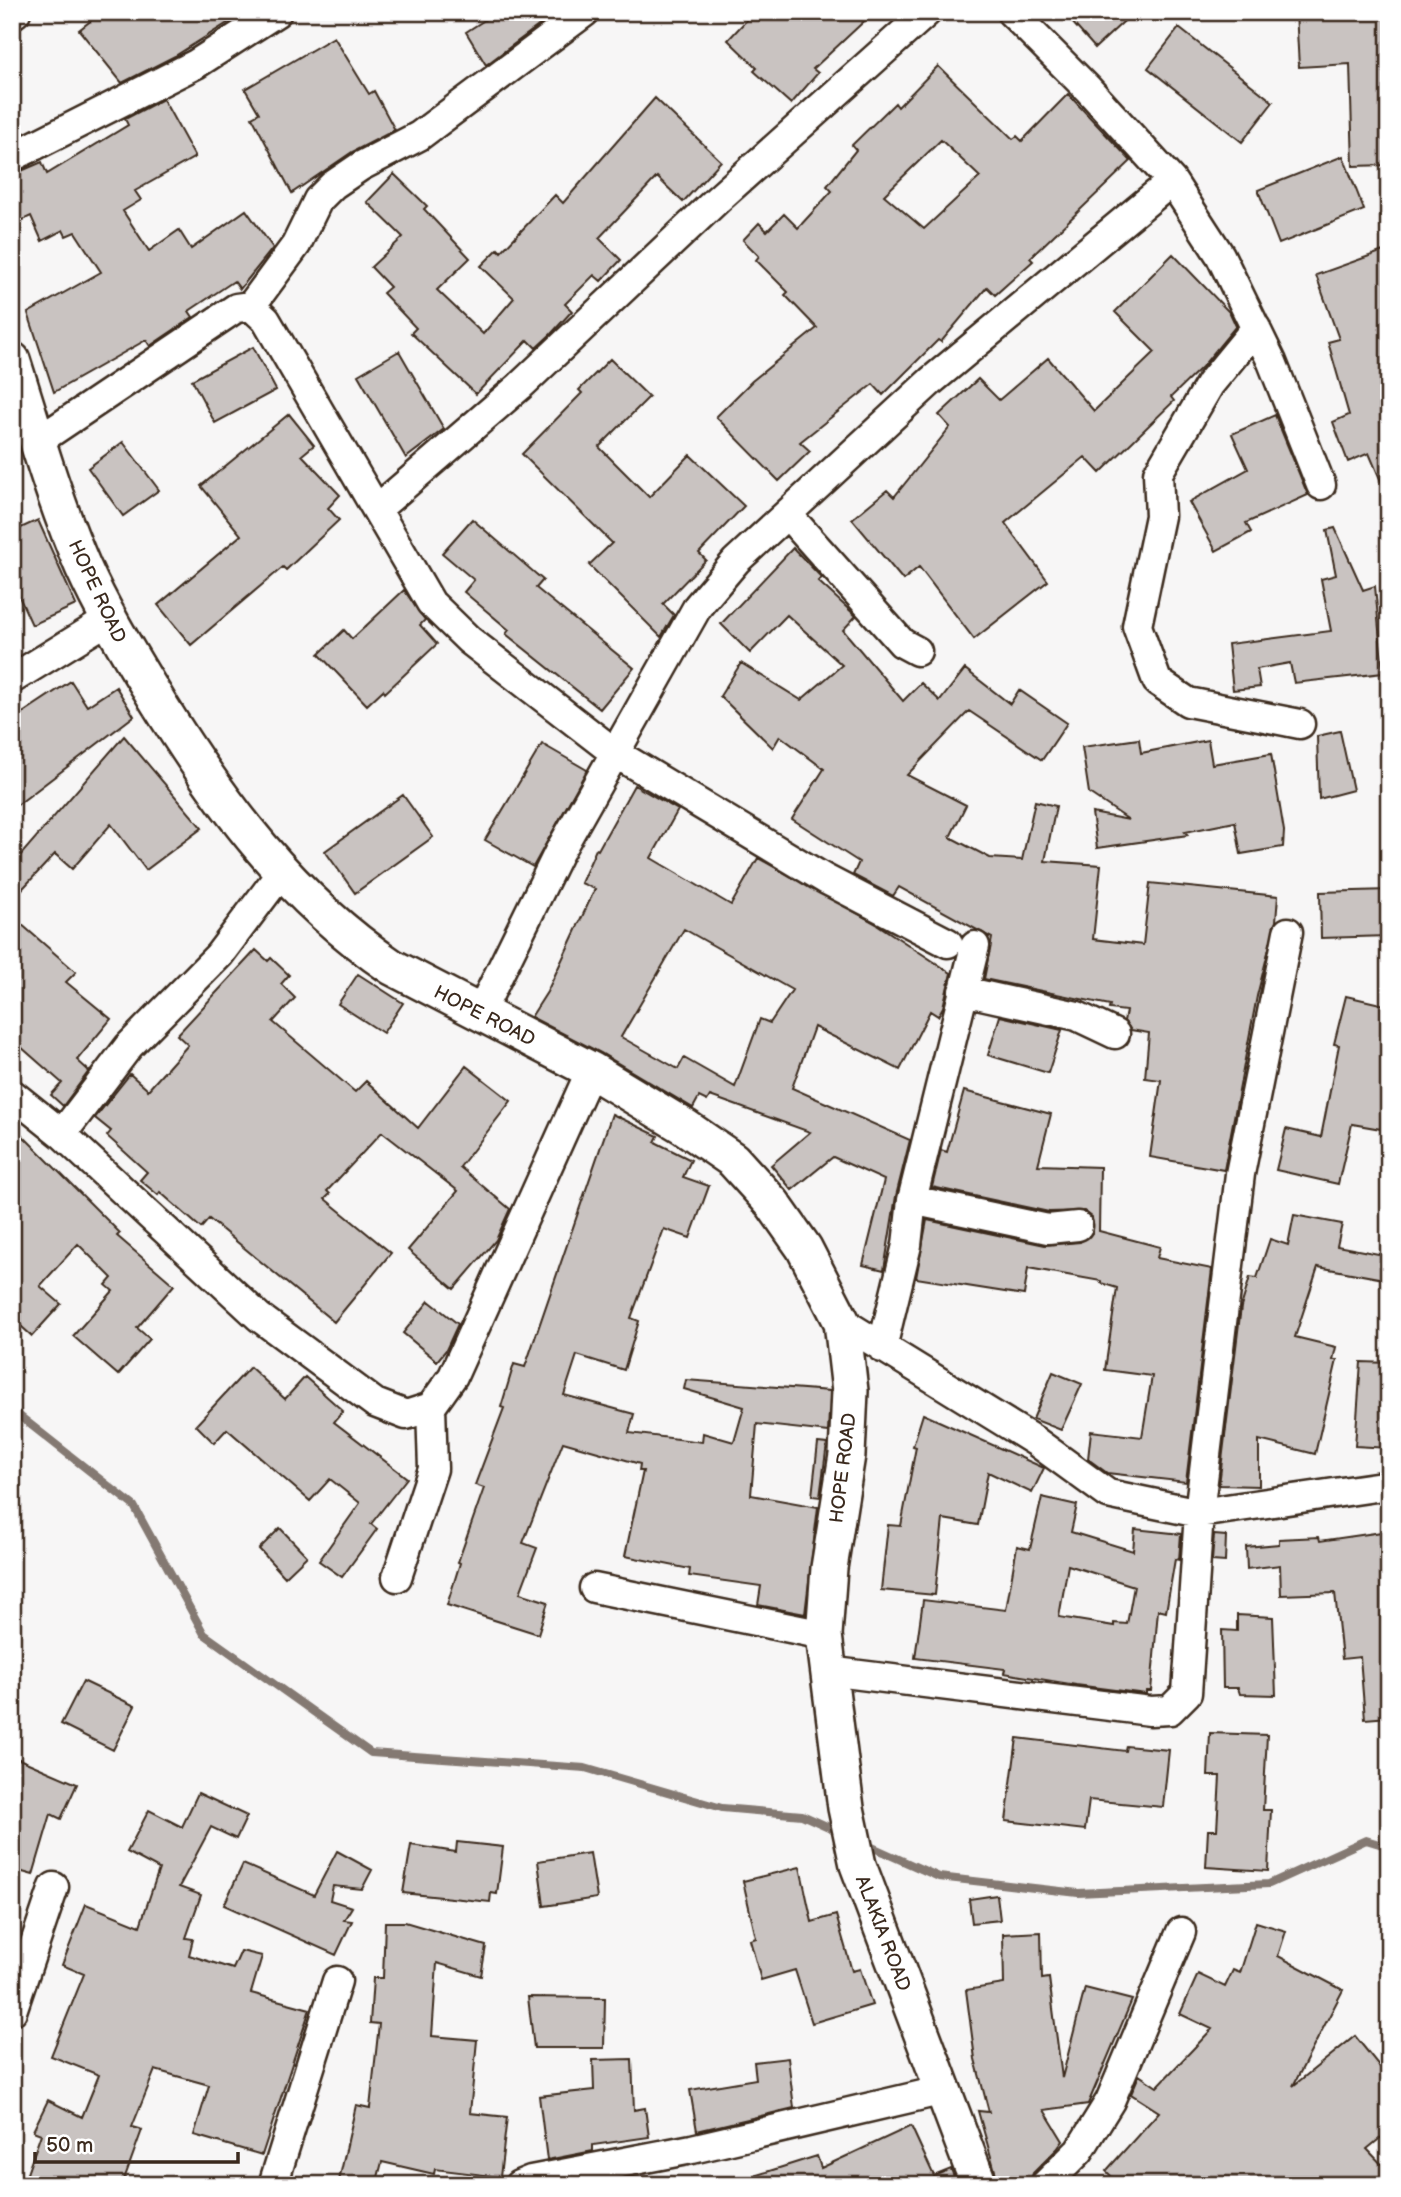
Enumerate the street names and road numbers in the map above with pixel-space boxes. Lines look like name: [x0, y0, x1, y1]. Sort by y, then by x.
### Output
street label: HOPE ROAD: [63, 537, 131, 647]
street label: HOPE ROAD: [430, 981, 539, 1052]
street label: HOPE ROAD: [825, 1412, 862, 1525]
street label: ALAKIA ROAD: [850, 1873, 915, 1995]

